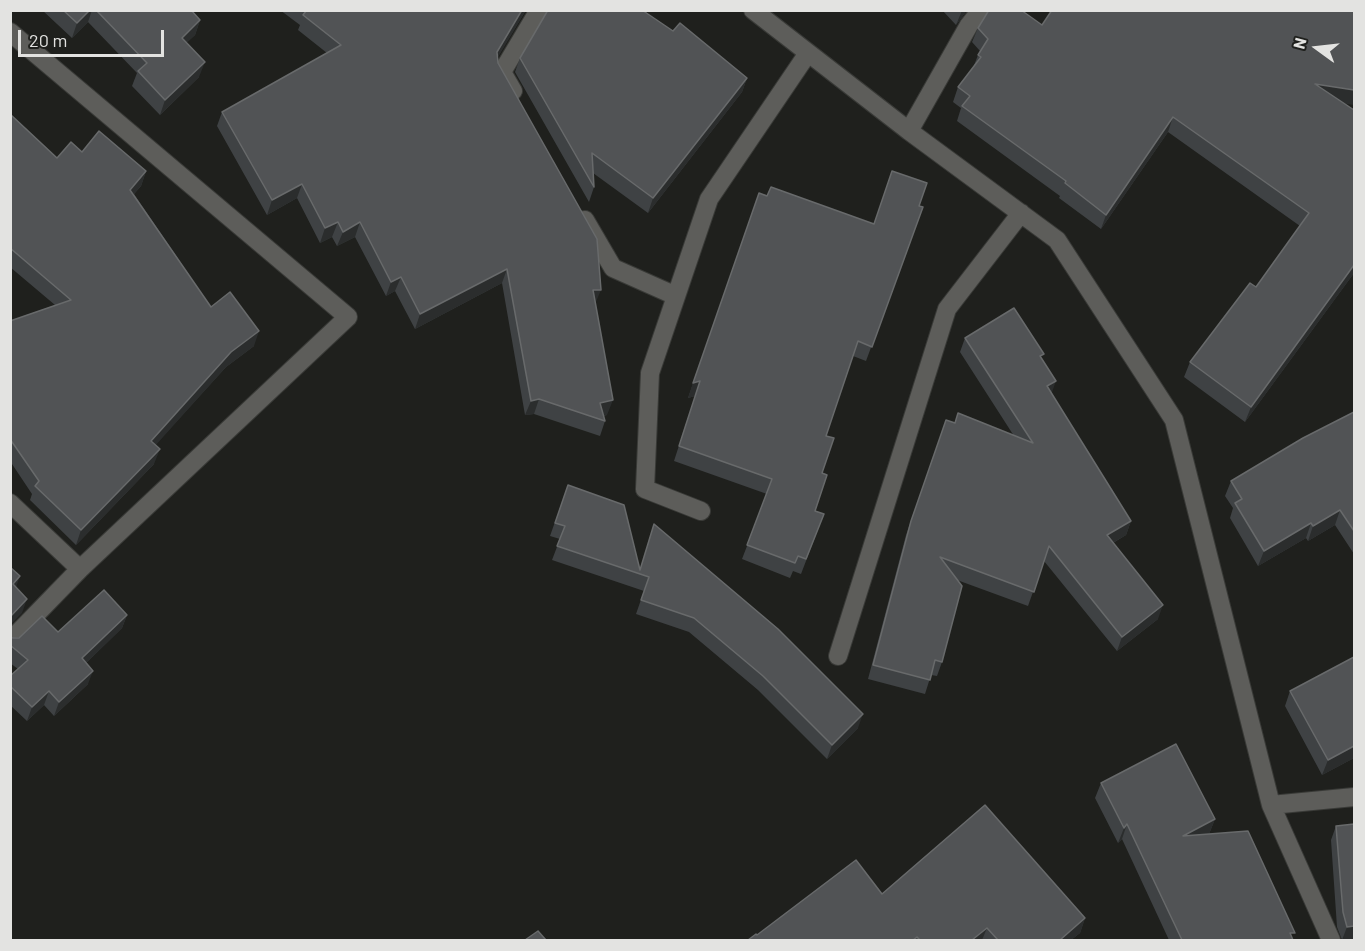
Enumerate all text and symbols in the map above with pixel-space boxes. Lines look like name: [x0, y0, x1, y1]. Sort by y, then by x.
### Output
scale bar: [21, 18, 166, 56]
north arrow: [1287, 18, 1347, 78]
text: 20 m: [29, 29, 67, 51]
text: N: [1289, 36, 1310, 51]

